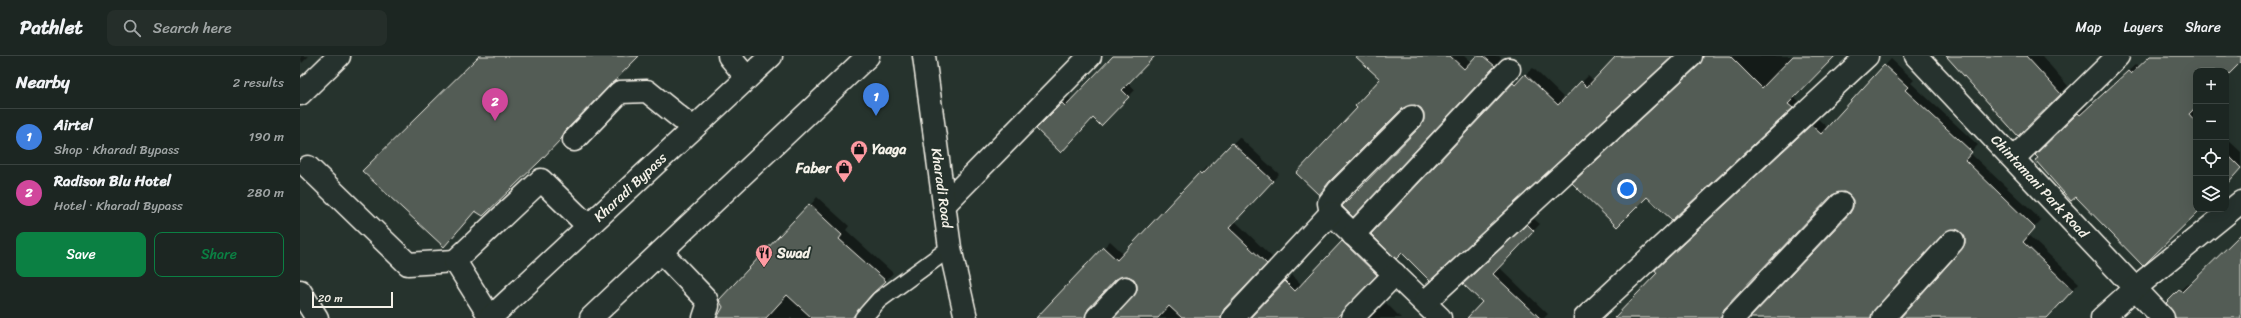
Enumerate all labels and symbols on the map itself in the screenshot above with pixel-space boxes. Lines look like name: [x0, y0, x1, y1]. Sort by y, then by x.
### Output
pin: 1: [863, 83, 889, 116]
pin: 2: [482, 88, 508, 121]
street label: Chintamani Park Road: [1984, 128, 2096, 245]
place label: Yaaga: [872, 137, 907, 162]
shop icon: Yaaga: [849, 139, 869, 164]
street label: Kharadi Bypass: [588, 146, 673, 228]
street label: Kharadi Road: [924, 146, 960, 231]
place label: Faber: [795, 156, 832, 181]
shop icon: Faber: [834, 158, 854, 183]
your location: [1617, 179, 1637, 199]
place label: Swad: [776, 241, 811, 266]
restaurant icon: Swad: [754, 243, 774, 268]
scale bar: [312, 290, 393, 309]

